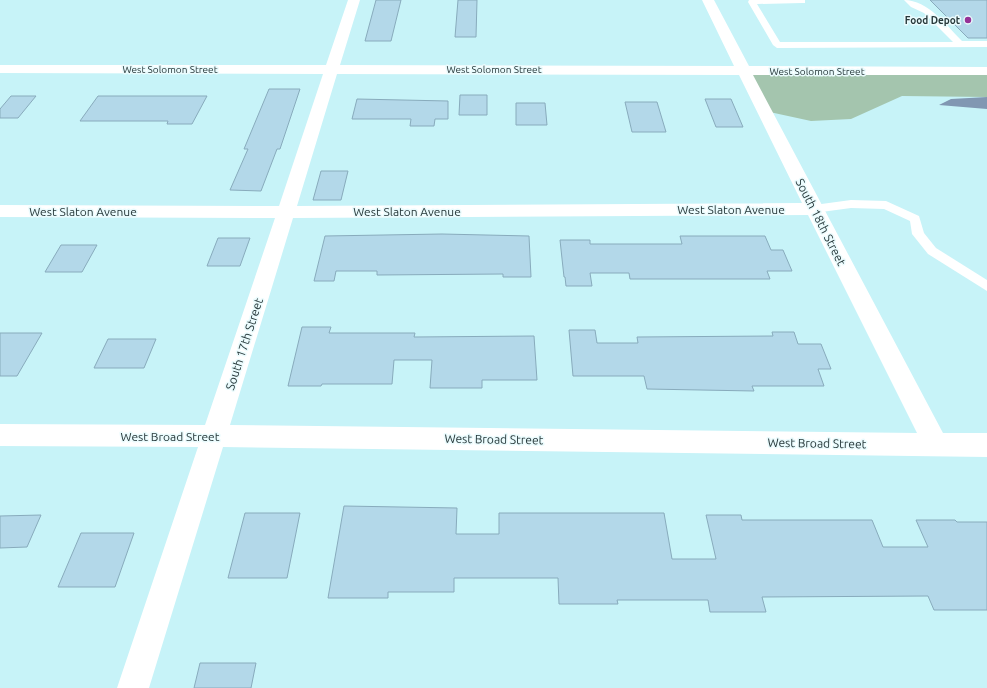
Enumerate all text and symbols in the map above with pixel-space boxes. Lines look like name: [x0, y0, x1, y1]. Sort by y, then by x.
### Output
place label: Food Depot: [905, 15, 961, 26]
marker: Food Depot: [963, 15, 973, 25]
street label: West Solomon Street: [122, 64, 218, 75]
street label: West Solomon Street: [446, 64, 542, 75]
street label: West Solomon Street: [769, 66, 865, 77]
street label: South 18th Street: [793, 176, 849, 268]
street label: West Slaton Avenue: [677, 203, 785, 216]
street label: West Slaton Avenue: [29, 205, 137, 218]
street label: West Slaton Avenue: [353, 205, 461, 218]
street label: South 17th Street: [223, 296, 265, 392]
street label: West Broad Street: [121, 430, 220, 443]
street label: West Broad Street: [444, 432, 544, 446]
street label: West Broad Street: [767, 436, 867, 450]

